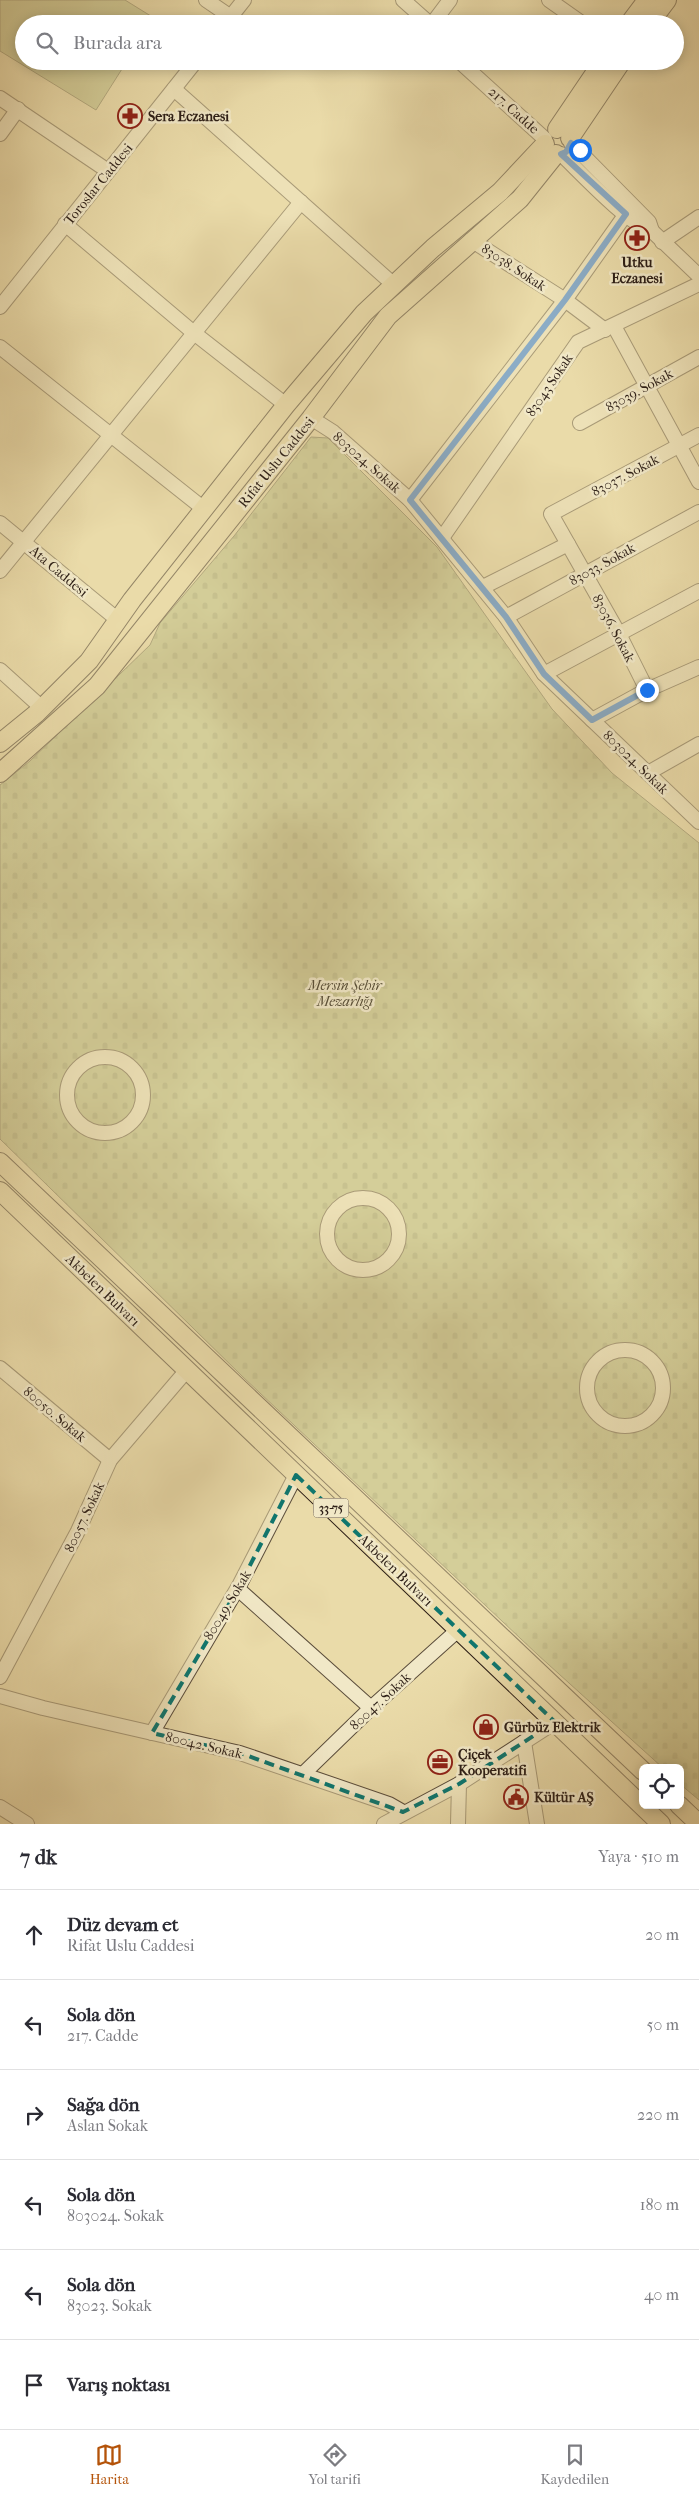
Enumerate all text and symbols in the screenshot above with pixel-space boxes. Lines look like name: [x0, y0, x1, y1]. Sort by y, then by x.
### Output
search box: [15, 15, 684, 70]
icon: search: [33, 29, 61, 57]
text: Burada ara: [73, 32, 162, 54]
street label: 217. Cadde: [485, 83, 543, 138]
pharmacy icon: Sera Eczanesi: [117, 103, 143, 129]
place label: Sera Eczanesi: [148, 108, 230, 125]
route start: [569, 139, 592, 162]
street label: Toroslar Caddesi: [60, 140, 136, 228]
pharmacy icon: Utku Eczanesi: [624, 225, 650, 251]
street label: 83038. Sokak: [478, 240, 550, 295]
place label: Utku Eczanesi: [611, 254, 664, 287]
street label: 83043 Sokak: [522, 350, 577, 420]
street label: 83039. Sokak: [603, 365, 677, 416]
street label: Rifat Uslu Caddesi: [235, 414, 318, 511]
street label: 803024. Sokak: [329, 428, 405, 497]
street label: 83037. Sokak: [589, 450, 662, 500]
street label: 83033. Sokak: [566, 539, 639, 590]
street label: Ata Caddesi: [25, 541, 91, 601]
street label: 83036. Sokak: [589, 591, 639, 666]
route end: [636, 679, 659, 702]
street label: 803024. Sokak: [599, 727, 673, 798]
park label: Mersin Şehir Mezarlığı: [307, 977, 383, 1010]
street label: Akbelen Bulvarı: [61, 1250, 143, 1330]
street label: 80050. Sokak: [20, 1383, 90, 1446]
street label: 80057. Sokak: [61, 1479, 109, 1555]
road number: 33-75: [314, 1499, 348, 1518]
street label: Akbelen Bulvarı: [354, 1530, 436, 1610]
street label: 80049. Sokak: [200, 1566, 255, 1643]
street label: 80047. Sokak: [346, 1668, 415, 1734]
shop icon: Gürbüz Elektrik: [473, 1714, 499, 1740]
place label: Gürbüz Elektrik: [504, 1719, 602, 1736]
street label: 80042. Sokak: [164, 1728, 245, 1763]
place label: Çiçek Kooperatifi: [458, 1746, 528, 1779]
office icon: Çiçek Kooperatifi: [427, 1749, 453, 1775]
map controls: [639, 1764, 684, 1809]
button: locate: [639, 1764, 684, 1809]
public building icon: Kültür AŞ: [503, 1784, 529, 1810]
place label: Kültür AŞ: [534, 1789, 594, 1806]
text: 7 dk: [20, 1845, 57, 1869]
text: Yaya · 510 m: [598, 1847, 679, 1866]
text: Düz devam et: [67, 1914, 178, 1936]
icon: ahead: [20, 1921, 48, 1949]
text: 20 m: [645, 1925, 679, 1944]
text: Rifat Uslu Caddesi: [67, 1936, 194, 1955]
text: Sola dön: [67, 2004, 135, 2026]
icon: left: [20, 2011, 48, 2039]
text: 50 m: [647, 2015, 679, 2034]
text: 217. Cadde: [67, 2026, 138, 2045]
text: Sağa dön: [67, 2094, 140, 2116]
icon: right: [20, 2101, 48, 2129]
text: 220 m: [637, 2105, 679, 2124]
text: Aslan Sokak: [67, 2116, 148, 2135]
text: Sola dön: [67, 2184, 135, 2206]
icon: left: [20, 2191, 48, 2219]
text: 180 m: [640, 2195, 679, 2214]
text: 803024. Sokak: [67, 2206, 164, 2225]
text: Sola dön: [67, 2274, 135, 2296]
icon: left: [20, 2281, 48, 2309]
text: 40 m: [644, 2285, 679, 2304]
text: 83023. Sokak: [67, 2296, 152, 2315]
icon: arrive: [20, 2371, 48, 2399]
text: Varış noktası: [67, 2374, 170, 2396]
tab: Harita: [90, 2441, 129, 2488]
tab: Yol tarifi: [308, 2441, 361, 2488]
tab: Kaydedilen: [540, 2441, 609, 2488]

